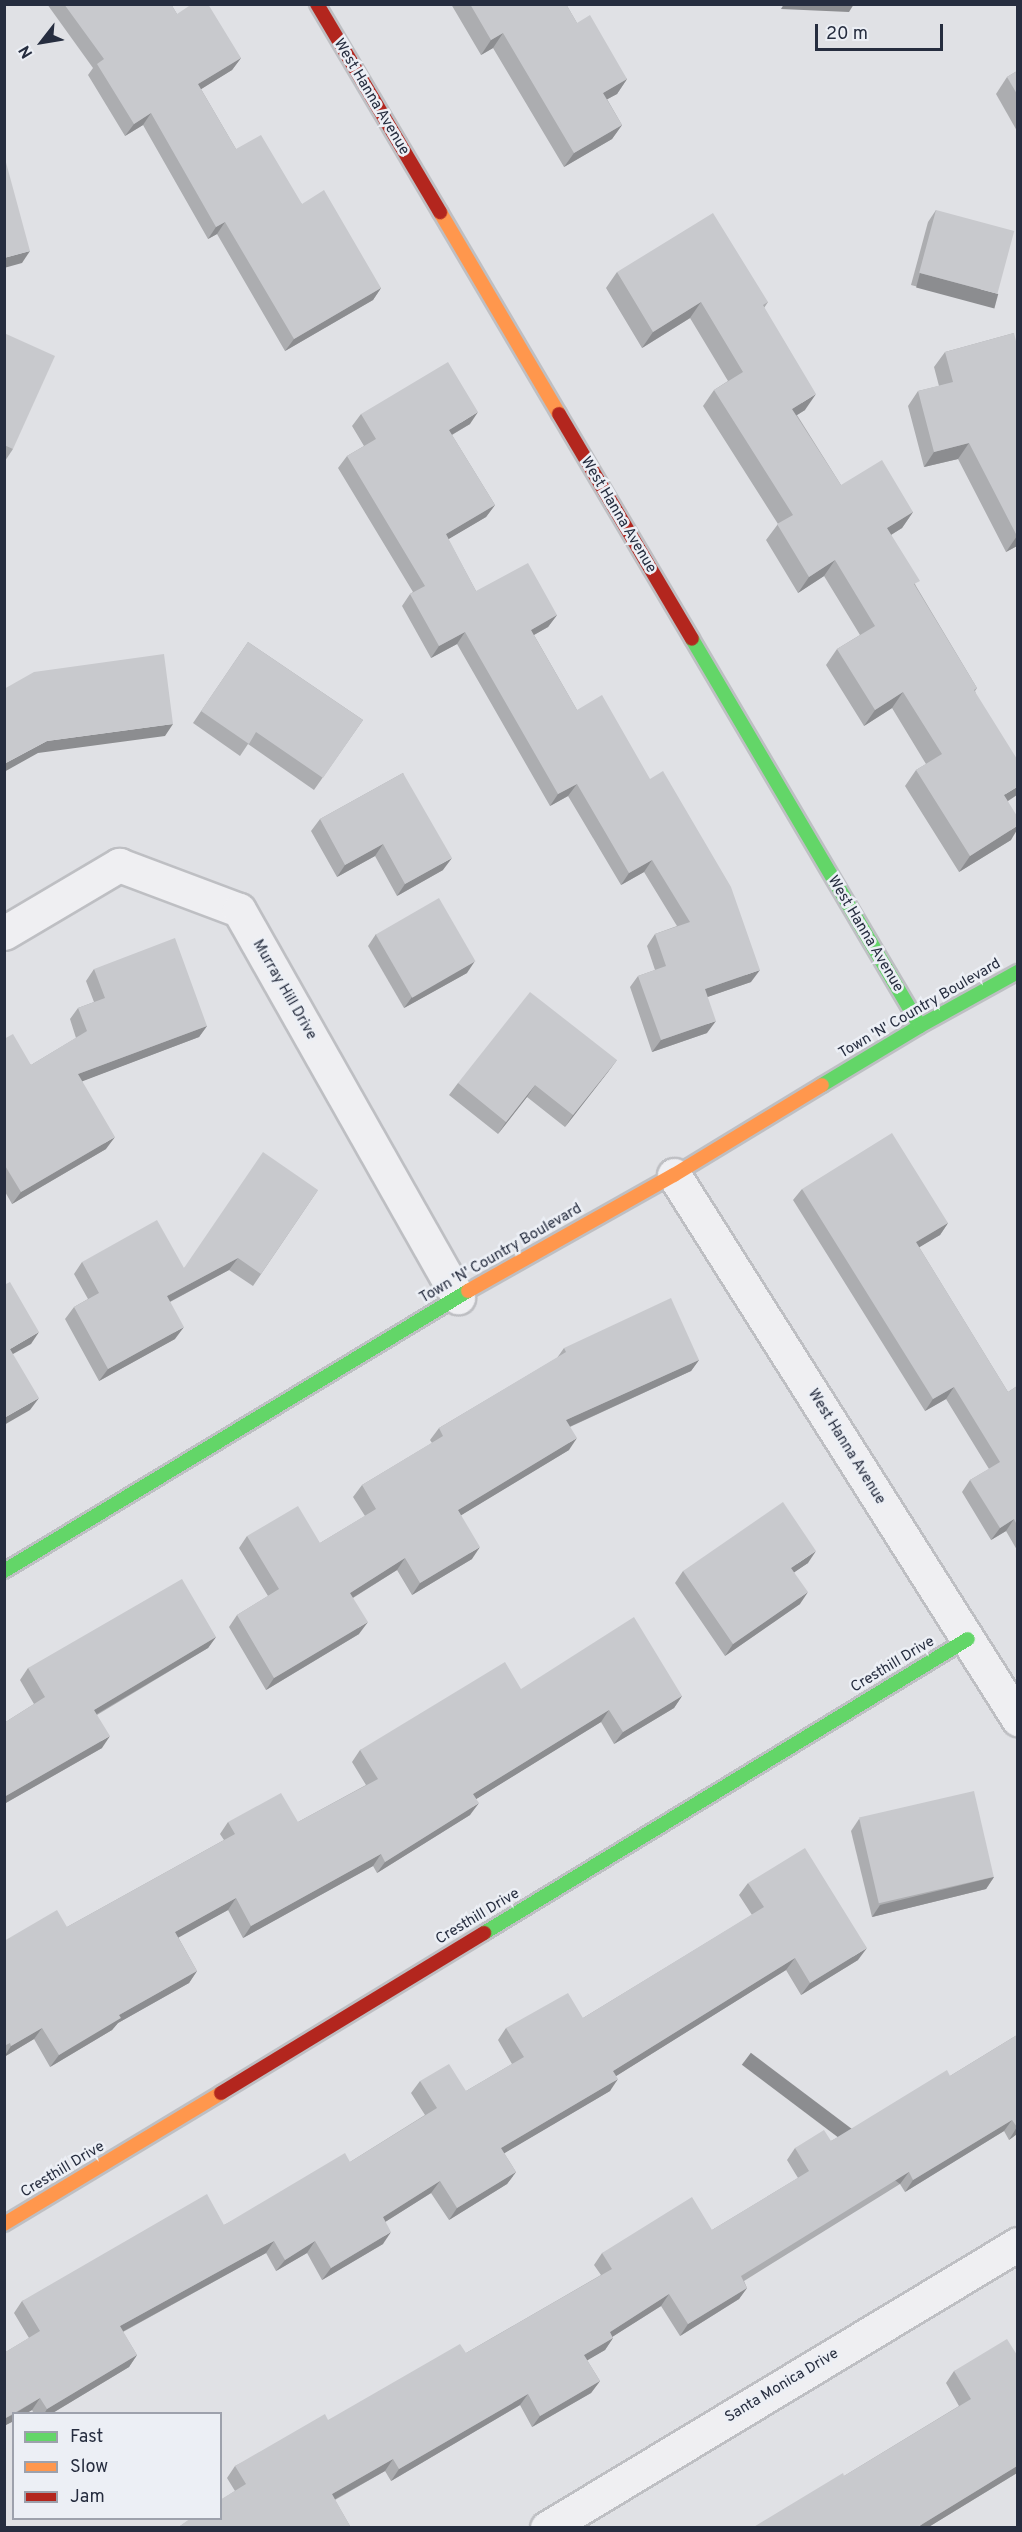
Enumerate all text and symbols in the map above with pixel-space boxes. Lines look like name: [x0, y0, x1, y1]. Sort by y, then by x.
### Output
north arrow: [12, 12, 72, 72]
scale bar: [818, 12, 946, 50]
text: 20 m: [826, 23, 868, 46]
street label: West Hanna Avenue: [329, 35, 413, 159]
text: N: [15, 41, 38, 61]
street label: West Hanna Avenue: [576, 453, 660, 577]
street label: West Hanna Avenue: [823, 872, 907, 996]
street label: Murray Hill Drive: [248, 937, 320, 1043]
street label: Town 'N' Country Boulevard: [836, 955, 1004, 1063]
street label: Town 'N' Country Boulevard: [417, 1200, 585, 1308]
street label: West Hanna Avenue: [803, 1386, 889, 1508]
street label: Cresthill Drive: [848, 1633, 938, 1697]
street label: Cresthill Drive: [433, 1885, 523, 1949]
street label: Cresthill Drive: [18, 2138, 108, 2202]
street label: Santa Monica Drive: [722, 2345, 842, 2427]
legend: [12, 2412, 222, 2520]
text: Fast: [70, 2426, 103, 2449]
text: Slow: [70, 2456, 108, 2479]
text: Jam: [70, 2486, 105, 2509]

